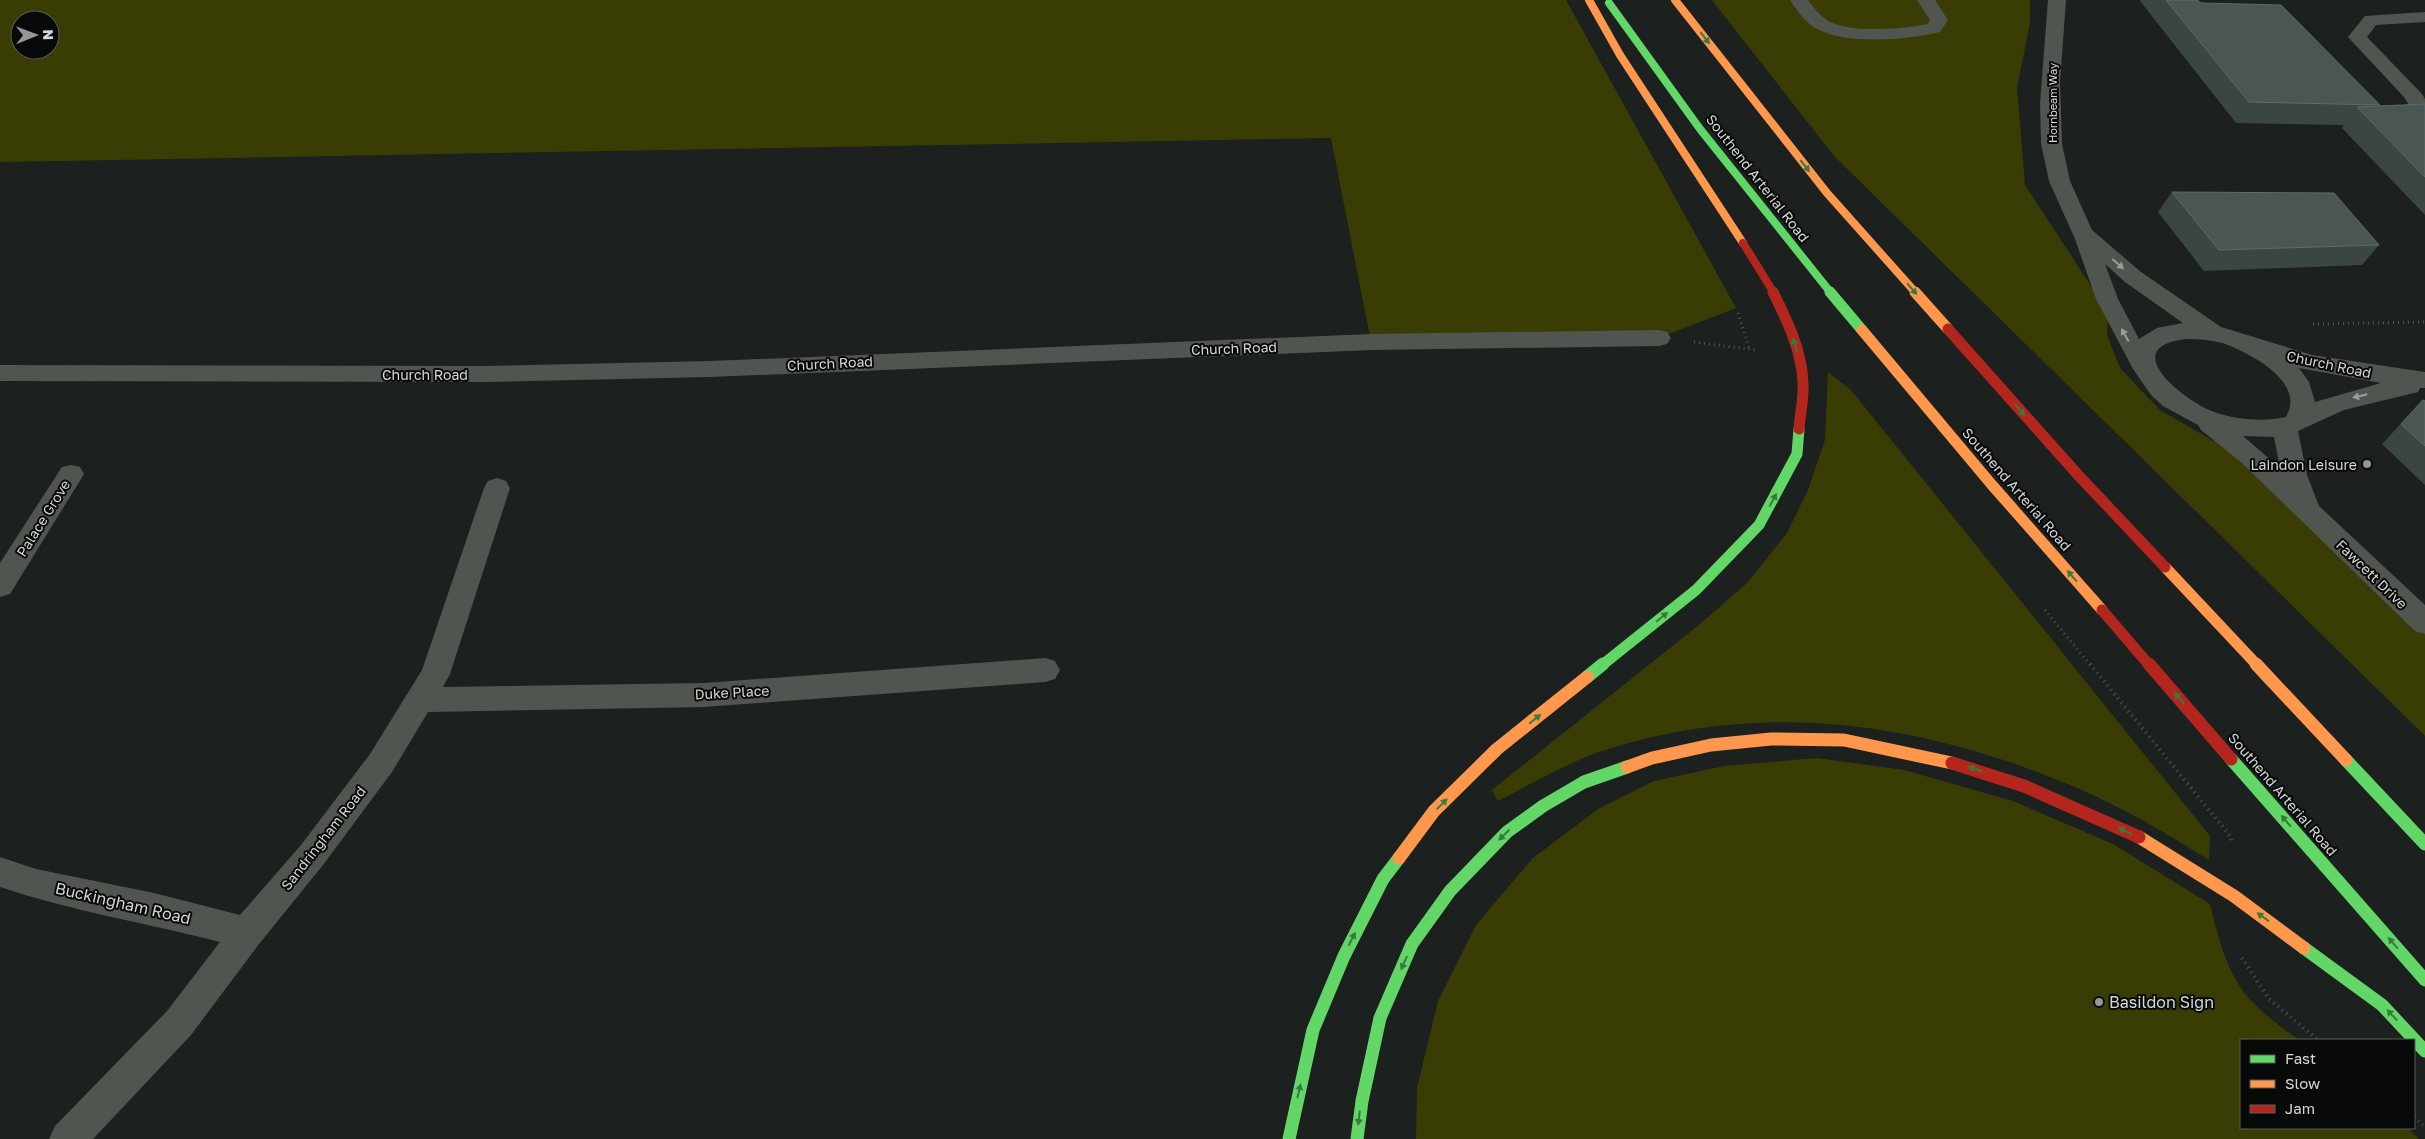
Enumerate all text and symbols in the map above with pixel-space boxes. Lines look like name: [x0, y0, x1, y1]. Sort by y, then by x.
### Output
north arrow: [10, 10, 60, 60]
text: N: [40, 29, 57, 40]
one-way arrow: [1699, 31, 1710, 44]
street label: Hornbeam Way: [2046, 63, 2059, 143]
street label: Southend Arterial Road: [1703, 111, 1813, 245]
one-way arrow: [1800, 159, 1811, 172]
one-way arrow: [2111, 258, 2124, 269]
one-way arrow: [1906, 282, 1918, 294]
one-way arrow: [2121, 329, 2130, 342]
one-way arrow: [1791, 337, 1799, 352]
street label: Church Road: [1191, 338, 1277, 358]
street label: Church Road: [2285, 347, 2373, 381]
street label: Church Road: [787, 352, 873, 374]
street label: Church Road: [382, 366, 468, 383]
one-way arrow: [2352, 392, 2368, 400]
one-way arrow: [2014, 403, 2026, 415]
street label: Southend Arterial Road: [1959, 424, 2075, 554]
place label: Laindon Leisure: [2250, 456, 2357, 473]
marker: Laindon Leisure: [2361, 458, 2373, 470]
street label: Palace Grove: [13, 476, 73, 560]
one-way arrow: [1768, 493, 1777, 507]
street label: Fawcett Drive: [2333, 536, 2411, 612]
one-way arrow: [2067, 570, 2078, 582]
one-way arrow: [1655, 611, 1668, 622]
street label: Duke Place: [694, 682, 770, 702]
one-way arrow: [2173, 693, 2185, 705]
one-way arrow: [1528, 713, 1541, 724]
street label: Southend Arterial Road: [2225, 729, 2341, 859]
one-way arrow: [1967, 765, 1982, 773]
street label: Sandringham Road: [277, 783, 369, 893]
one-way arrow: [1436, 798, 1448, 810]
one-way arrow: [2280, 815, 2292, 827]
one-way arrow: [2118, 826, 2132, 834]
one-way arrow: [1498, 829, 1510, 841]
street label: Buckingham Road: [53, 878, 193, 928]
one-way arrow: [2257, 911, 2270, 922]
one-way arrow: [1348, 931, 1357, 946]
one-way arrow: [2388, 937, 2399, 949]
one-way arrow: [1400, 956, 1408, 970]
place label: Basildon Sign: [2109, 992, 2214, 1012]
marker: Basildon Sign: [2093, 996, 2105, 1008]
one-way arrow: [2386, 1009, 2398, 1021]
legend: [2240, 1039, 2415, 1129]
text: Fast: [2285, 1049, 2316, 1067]
text: Slow: [2285, 1074, 2320, 1092]
one-way arrow: [1295, 1084, 1303, 1099]
text: Jam: [2285, 1099, 2315, 1117]
one-way arrow: [1355, 1110, 1363, 1126]

